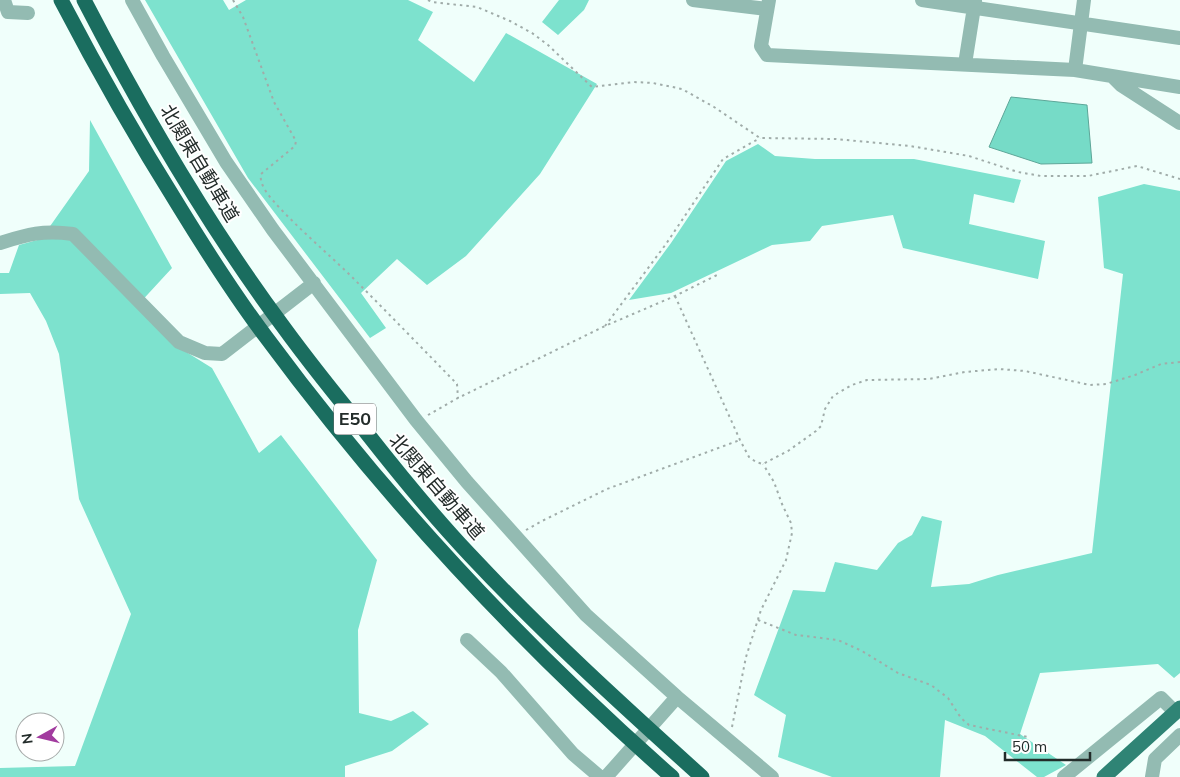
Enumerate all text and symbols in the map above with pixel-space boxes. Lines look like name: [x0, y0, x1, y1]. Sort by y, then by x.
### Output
street label: 北関東自動車道: [155, 100, 245, 226]
road number: E50: [334, 404, 376, 434]
street label: 北関東自動車道: [384, 428, 490, 544]
north arrow: [15, 712, 65, 762]
scale bar: [1005, 730, 1090, 762]
text: N: [17, 732, 37, 745]
text: 50 m: [1012, 737, 1047, 756]

